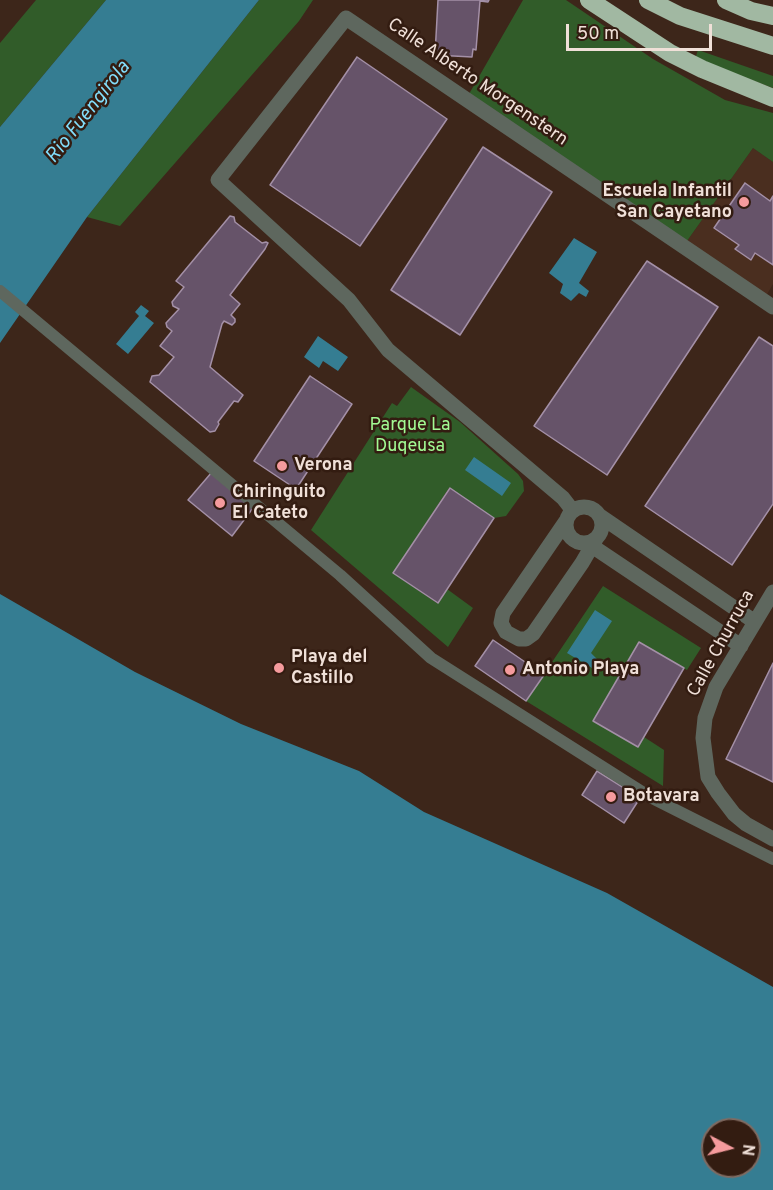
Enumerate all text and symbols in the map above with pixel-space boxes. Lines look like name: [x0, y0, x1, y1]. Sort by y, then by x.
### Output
scale bar: [569, 12, 714, 50]
street label: Calle Alberto Morgenstern: [383, 15, 571, 151]
text: 50 m: [577, 23, 619, 46]
water label: Rio Fuengirola: [42, 57, 136, 169]
place label: Escuela Infantil San Cayetano: [602, 181, 732, 224]
marker: Escuela Infantil San Cayetano: [737, 195, 751, 209]
park label: Parque La Duqeusa: [370, 415, 450, 458]
place label: Verona: [294, 455, 352, 477]
marker: Verona: [275, 459, 289, 473]
place label: Chiringuito El Cateto: [232, 482, 326, 524]
marker: Chiringuito El Cateto: [213, 496, 227, 510]
street label: Calle Churruca: [684, 587, 760, 701]
place label: Playa del Castillo: [291, 647, 368, 690]
place label: Antonio Playa: [522, 659, 639, 681]
marker: Playa del Castillo: [272, 661, 286, 675]
marker: Antonio Playa: [503, 663, 517, 677]
place label: Botavara: [623, 786, 699, 808]
marker: Botavara: [604, 790, 618, 804]
north arrow: [701, 1118, 761, 1178]
text: N: [736, 1143, 758, 1157]

